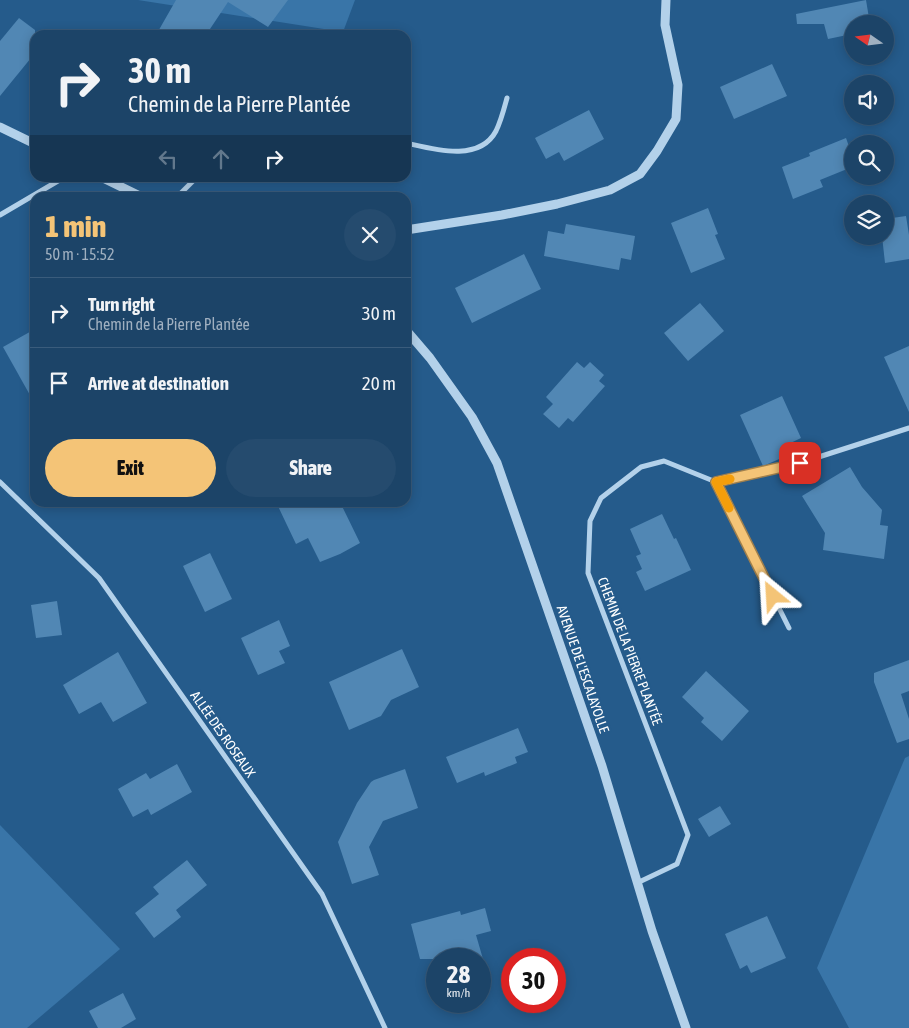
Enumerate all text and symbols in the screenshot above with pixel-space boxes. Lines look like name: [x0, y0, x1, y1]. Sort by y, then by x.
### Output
north arrow: [844, 15, 894, 65]
map controls: [844, 15, 894, 245]
icon: right: [45, 50, 110, 115]
text: 30 m: [128, 50, 191, 90]
button: sound: [844, 75, 894, 125]
text: Chemin de la Pierre Plantée: [128, 91, 351, 117]
button: search: [844, 135, 894, 185]
icon: left: [154, 145, 182, 173]
icon: ahead: [207, 145, 235, 173]
icon: right: [260, 145, 288, 173]
button: layers: [844, 195, 894, 245]
text: 1 min: [45, 209, 106, 243]
button: close: [344, 209, 396, 261]
text: 50 m · 15:52: [45, 245, 115, 263]
text: Turn right: [88, 293, 155, 315]
icon: right: [45, 299, 73, 327]
text: 30 m: [362, 302, 396, 324]
text: Chemin de la Pierre Plantée: [88, 315, 250, 333]
icon: arrive: [45, 369, 73, 397]
text: Arrive at destination: [88, 372, 229, 394]
text: 20 m: [362, 372, 396, 394]
button: Exit: [45, 439, 216, 497]
button: Share: [226, 439, 396, 497]
pin: [779, 442, 821, 484]
icon: arrive: [786, 449, 814, 477]
position arrow: [746, 569, 798, 621]
street label: CHEMIN DE LA PIERRE PLANTÉE: [594, 575, 666, 727]
street label: AVENUE DE L'ESCALAYOLLE: [554, 603, 612, 735]
street label: ALLÉE DES ROSEAUX: [187, 688, 259, 781]
speed limit sign: 30: [501, 948, 566, 1013]
text: 28: [447, 960, 470, 988]
text: km/h: [447, 986, 470, 1000]

